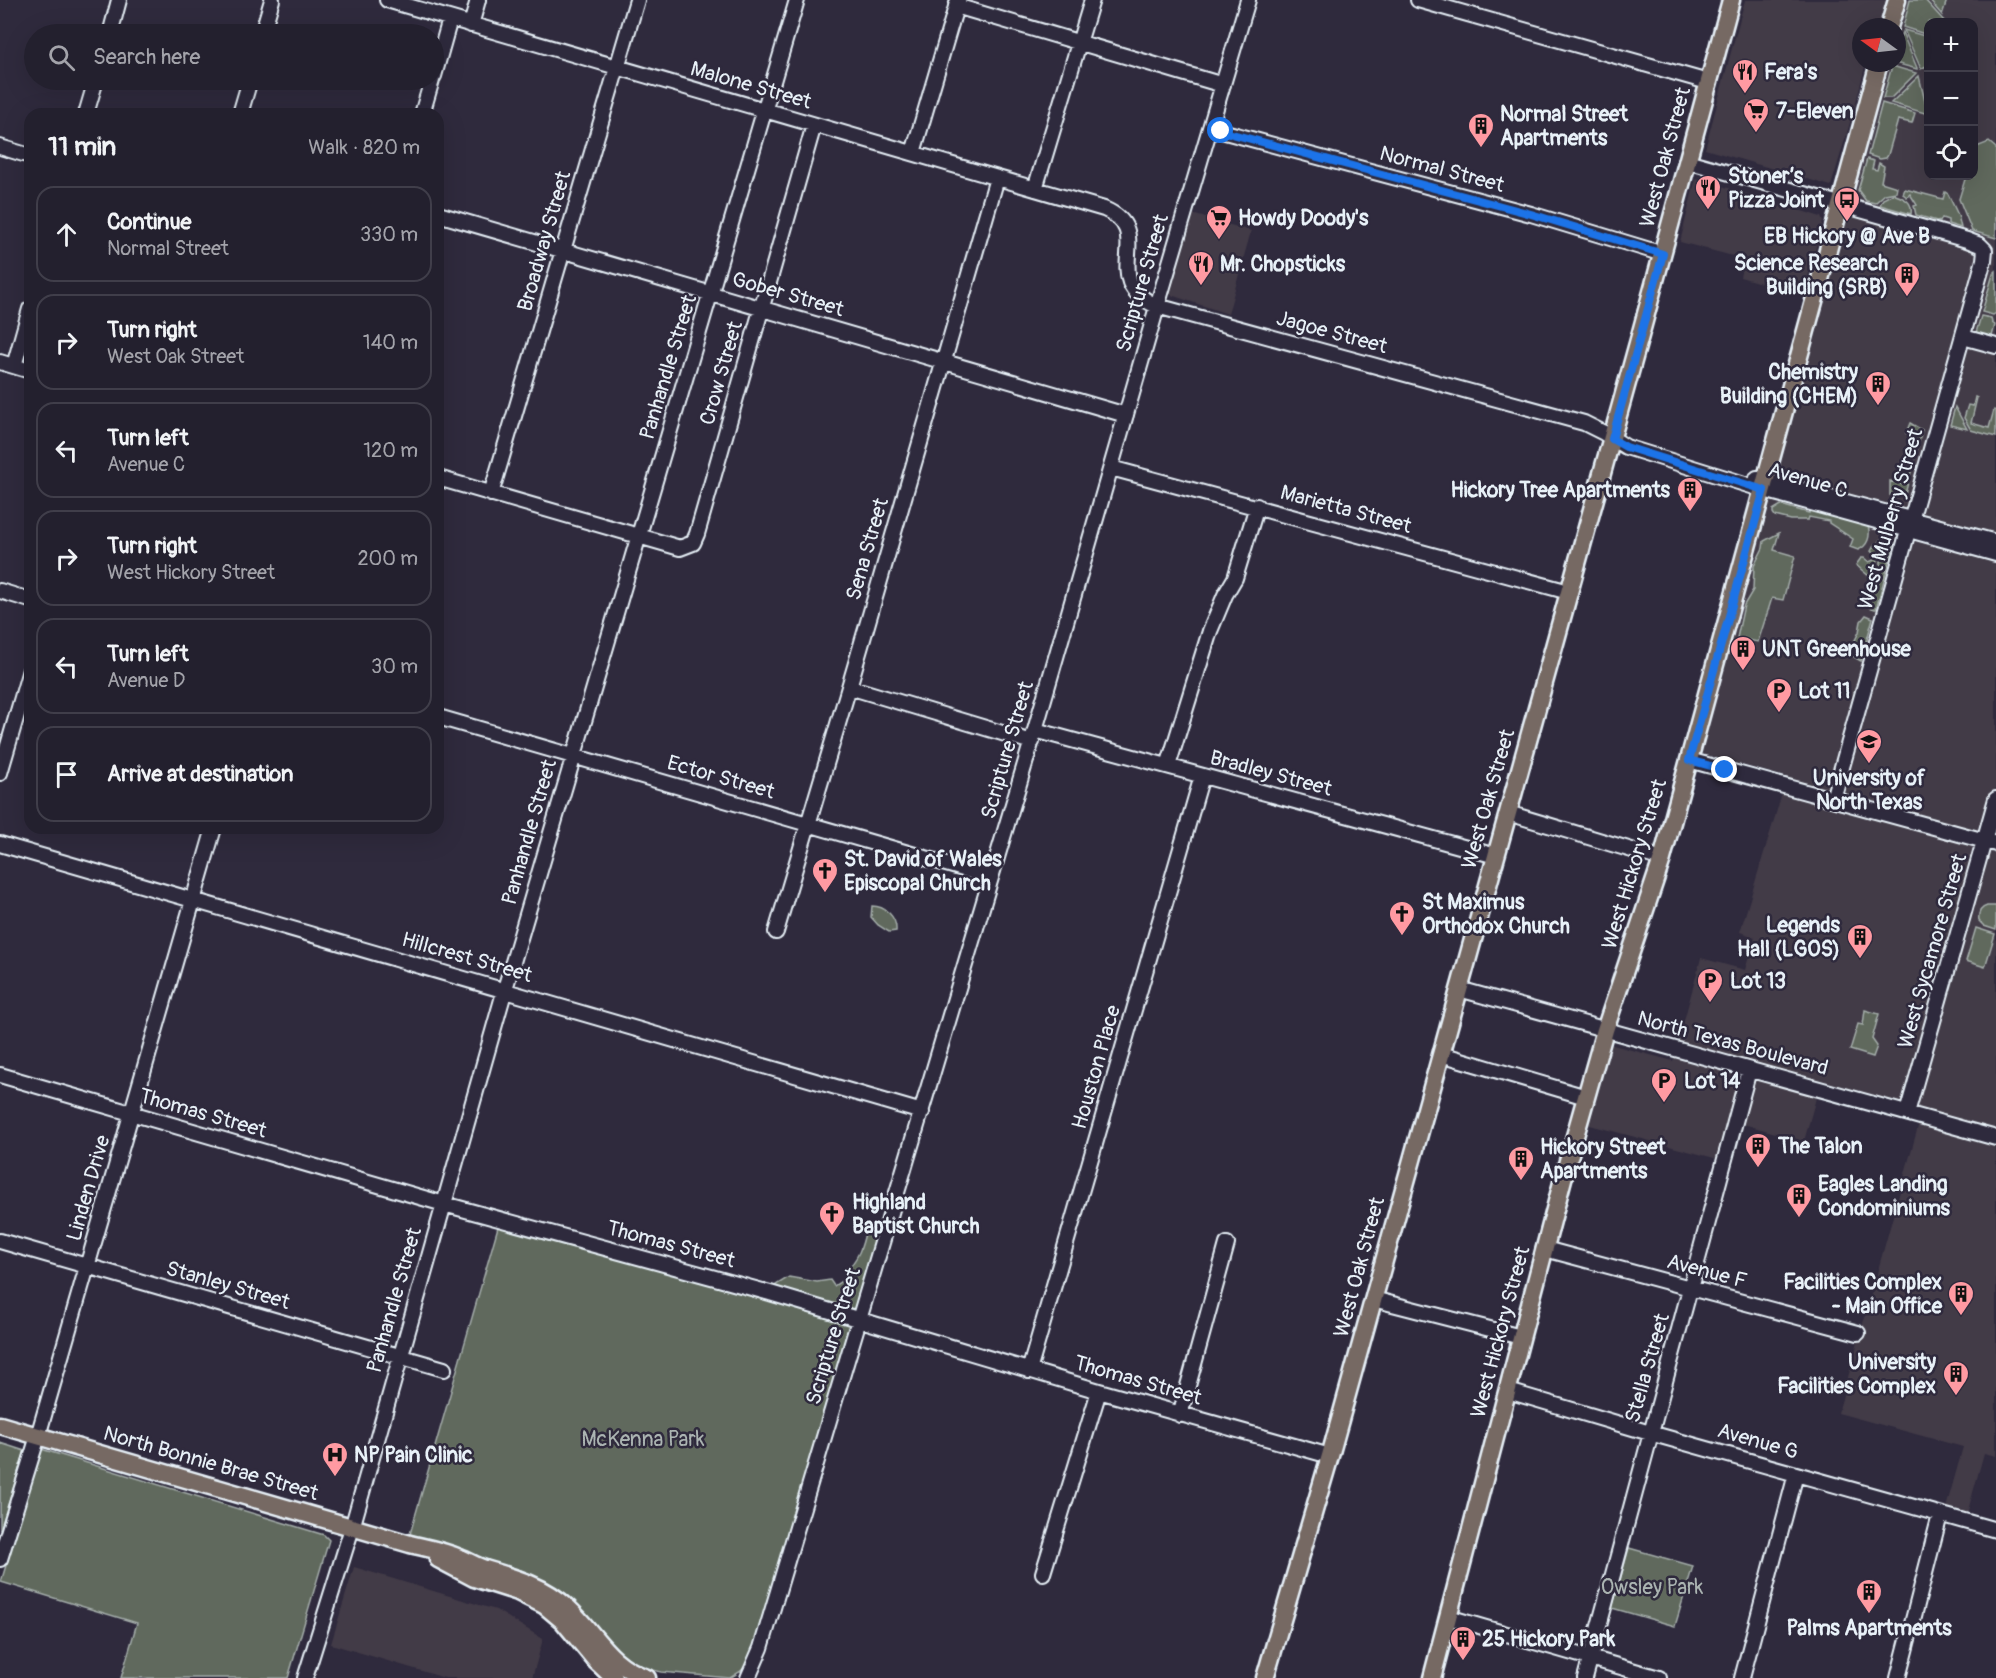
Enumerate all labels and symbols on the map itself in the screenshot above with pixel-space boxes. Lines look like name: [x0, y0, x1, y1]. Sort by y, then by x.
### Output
north arrow: [1852, 18, 1906, 72]
street label: Malone Street: [687, 55, 815, 116]
restaurant icon: Fera's: [1730, 57, 1760, 95]
place label: Fera's: [1764, 59, 1818, 86]
street label: West Oak Street: [1634, 84, 1697, 230]
supermarket icon: 7-Eleven: [1741, 96, 1771, 134]
place label: 7-Eleven: [1776, 98, 1854, 125]
place label: Normal Street Apartments: [1500, 101, 1628, 152]
building icon: Normal Street Apartments: [1466, 111, 1496, 149]
route start: [1207, 117, 1233, 143]
street label: Normal Street: [1377, 140, 1508, 199]
place label: Stoner’s Pizza Joint: [1728, 163, 1825, 214]
street label: Broadway Street: [512, 167, 578, 314]
restaurant icon: Stoner’s Pizza Joint: [1693, 173, 1723, 211]
bus stop icon: EB Hickory @ Ave B: [1832, 185, 1862, 223]
supermarket icon: Howdy Doody's: [1204, 203, 1234, 241]
place label: Howdy Doody's: [1238, 205, 1369, 232]
street label: Scripture Street: [1110, 211, 1175, 355]
place label: EB Hickory @ Ave B: [1764, 223, 1930, 250]
restaurant icon: Mr. Chopsticks: [1186, 249, 1216, 287]
place label: Science Research Building (SRB): [1734, 250, 1888, 301]
place label: Mr. Chopsticks: [1220, 251, 1346, 278]
building icon: Science Research Building (SRB): [1892, 260, 1922, 298]
street label: Gober Street: [729, 266, 847, 323]
street label: Panhandle Street: [634, 291, 703, 443]
street label: Jagoe Street: [1274, 305, 1391, 360]
street label: Crow Street: [694, 318, 749, 428]
place label: Chemistry Building (CHEM): [1720, 359, 1858, 410]
building icon: Chemistry Building (CHEM): [1863, 369, 1893, 407]
street label: West Mulberry Street: [1852, 425, 1929, 613]
street label: Avenue C: [1765, 456, 1851, 505]
building icon: Hickory Tree Apartments: [1675, 475, 1705, 513]
place label: Hickory Tree Apartments: [1451, 477, 1671, 504]
street label: Marietta Street: [1277, 479, 1415, 540]
street label: Sena Street: [840, 494, 895, 603]
building icon: UNT Greenhouse: [1728, 634, 1758, 672]
place label: UNT Greenhouse: [1762, 636, 1912, 663]
parking icon: Lot 11: [1764, 676, 1794, 714]
street label: Scripture Street: [975, 678, 1040, 822]
place label: Lot 11: [1798, 678, 1851, 705]
street label: West Oak Street: [1456, 726, 1521, 872]
school or university icon: University of North Texas: [1854, 727, 1884, 765]
street label: Bradley Street: [1207, 744, 1335, 803]
street label: Ector Street: [664, 749, 778, 806]
street label: Panhandle Street: [496, 756, 563, 908]
route end: [1711, 756, 1737, 782]
place label: University of North Texas: [1813, 765, 1926, 816]
street label: West Hickory Street: [1596, 775, 1673, 952]
place label: St. David of Wales Episcopal Church: [844, 846, 1002, 897]
street label: West Sycamore Street: [1892, 850, 1973, 1052]
church icon: St. David of Wales Episcopal Church: [810, 856, 840, 894]
place label: St Maximus Orthodox Church: [1422, 889, 1570, 940]
church icon: St Maximus Orthodox Church: [1387, 899, 1417, 937]
place label: Legends Hall (LGOS): [1737, 912, 1841, 963]
building icon: Legends Hall (LGOS): [1845, 922, 1875, 960]
street label: Hillcrest Street: [399, 926, 536, 989]
parking icon: Lot 13: [1695, 966, 1725, 1004]
place label: Lot 13: [1730, 968, 1786, 995]
street label: Houston Place: [1066, 1001, 1127, 1132]
street label: North Texas Boulevard: [1634, 1005, 1831, 1082]
parking icon: Lot 14: [1649, 1066, 1679, 1104]
place label: Lot 14: [1684, 1068, 1741, 1095]
street label: Thomas Street: [136, 1082, 270, 1145]
street label: Linden Drive: [60, 1131, 117, 1244]
building icon: The Talon: [1743, 1131, 1773, 1169]
place label: The Talon: [1777, 1133, 1863, 1160]
place label: Hickory Street Apartments: [1540, 1134, 1666, 1185]
building icon: Hickory Street Apartments: [1506, 1144, 1536, 1182]
place label: Eagles Landing Condominiums: [1818, 1171, 1951, 1222]
building icon: Eagles Landing Condominiums: [1784, 1181, 1814, 1219]
place label: Highland Baptist Church: [852, 1189, 980, 1240]
street label: West Oak Street: [1328, 1194, 1391, 1340]
church icon: Highland Baptist Church: [817, 1199, 847, 1237]
street label: Thomas Street: [604, 1214, 738, 1275]
street label: Panhandle Street: [361, 1224, 428, 1376]
street label: West Hickory Street: [1465, 1243, 1536, 1421]
street label: Avenue F: [1664, 1248, 1750, 1295]
street label: Stanley Street: [163, 1255, 293, 1316]
street label: Scripture Street: [800, 1264, 867, 1408]
place label: Facilities Complex - Main Office: [1783, 1269, 1943, 1320]
building icon: Facilities Complex - Main Office: [1946, 1279, 1976, 1317]
street label: Stella Street: [1619, 1310, 1676, 1426]
street label: Thomas Street: [1071, 1349, 1205, 1412]
place label: University Facilities Complex: [1777, 1349, 1936, 1400]
building icon: University Facilities Complex: [1941, 1359, 1971, 1397]
street label: Avenue G: [1714, 1417, 1801, 1466]
street label: North Bonnie Brae Street: [100, 1420, 322, 1507]
park label: McKenna Park: [581, 1426, 705, 1453]
hospital icon: NP Pain Clinic: [320, 1440, 350, 1478]
place label: NP Pain Clinic: [354, 1442, 473, 1469]
park label: Owsley Park: [1601, 1574, 1704, 1601]
building icon: Palms Apartments: [1854, 1577, 1884, 1615]
place label: Palms Apartments: [1786, 1615, 1952, 1642]
building icon: 25 Hickory Park: [1448, 1624, 1478, 1662]
place label: 25 Hickory Park: [1482, 1626, 1615, 1653]

